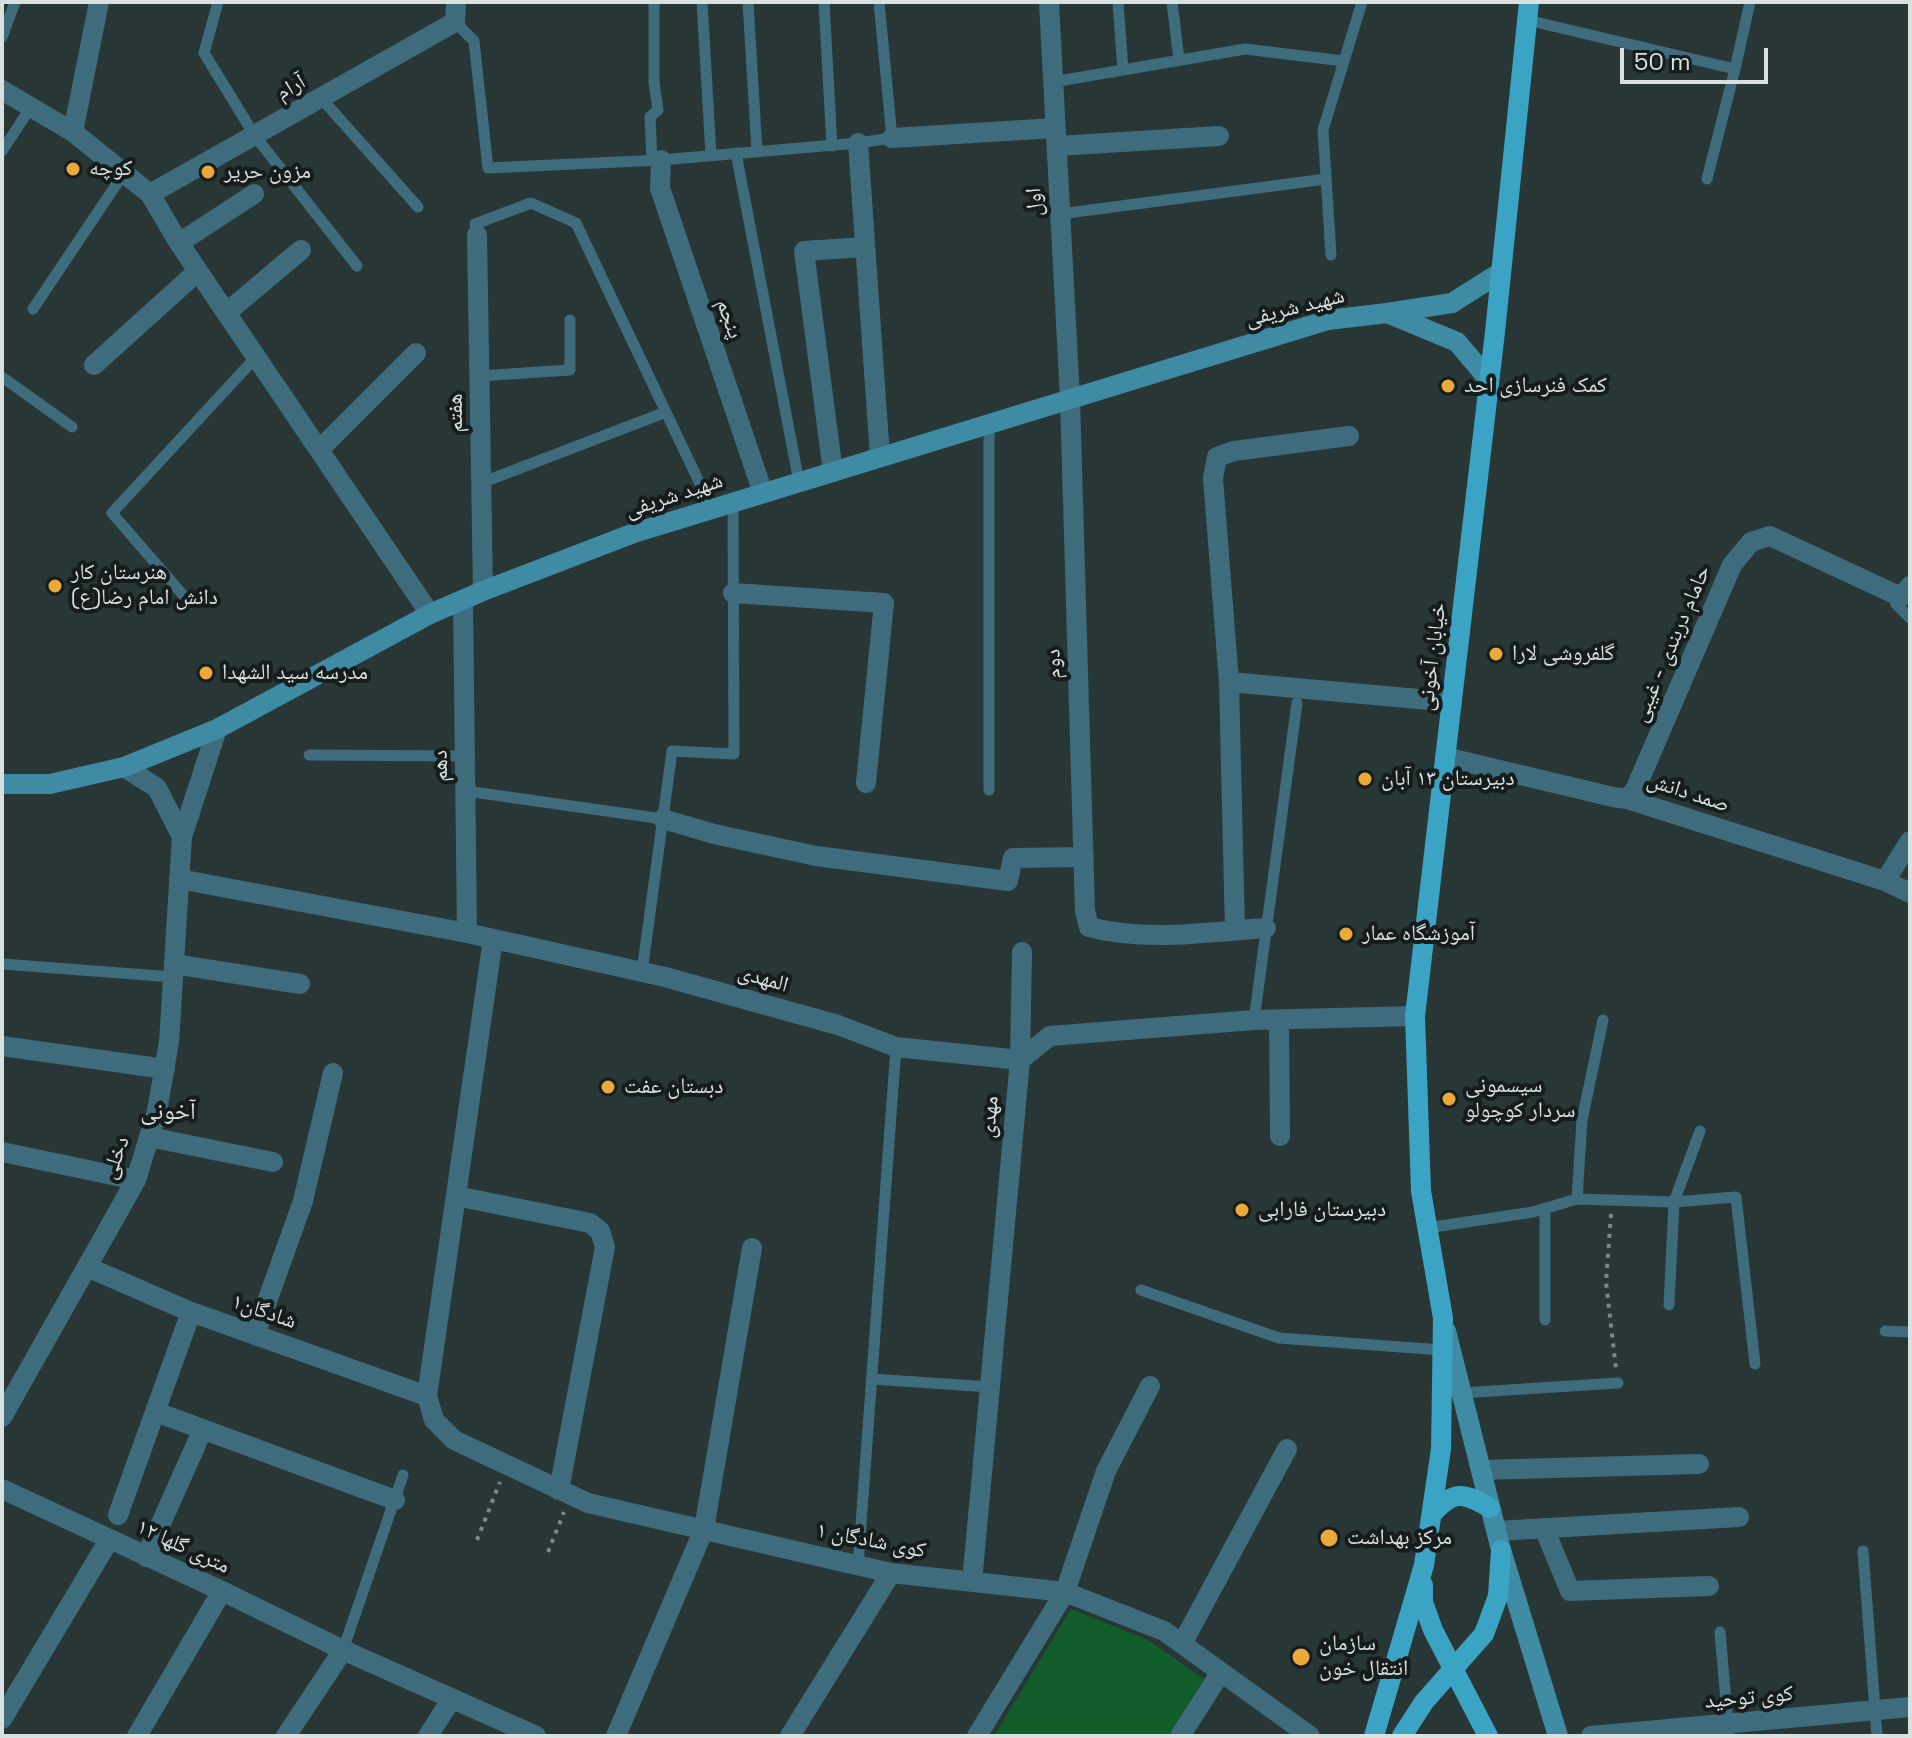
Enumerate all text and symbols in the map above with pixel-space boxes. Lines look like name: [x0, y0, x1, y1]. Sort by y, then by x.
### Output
scale bar: [1624, 32, 1772, 82]
text: 50 m: [1634, 46, 1691, 77]
street label: آرام: [272, 69, 310, 107]
place label: کوچه: [89, 156, 132, 182]
place label: مزون حریر: [224, 159, 311, 185]
marker: کوچه: [64, 160, 82, 178]
marker: مزون حریر: [199, 163, 217, 181]
street label: اول: [1021, 187, 1049, 217]
street label: شهید شریفی: [1243, 283, 1347, 333]
street label: پنجم: [710, 296, 748, 342]
place label: کمک فنرسازی احد: [1464, 373, 1607, 399]
marker: کمک فنرسازی احد: [1439, 377, 1457, 395]
street label: هفتم: [442, 393, 470, 433]
street label: شهید شریفی: [622, 468, 726, 524]
place label: هنرستان کار دانش امام رضا(ع): [71, 560, 218, 612]
street label: حامام دربندی - غیبی: [1627, 562, 1717, 726]
marker: هنرستان کار دانش امام رضا(ع): [46, 577, 64, 595]
street label: خیابان آخونی: [1413, 602, 1453, 712]
place label: گلفروشی لارا: [1512, 641, 1615, 667]
marker: گلفروشی لارا: [1487, 645, 1505, 663]
street label: دوم: [1040, 648, 1068, 680]
place label: مدرسه سید الشهدا: [222, 660, 368, 686]
marker: مدرسه سید الشهدا: [197, 664, 215, 682]
street label: دهم: [428, 750, 454, 782]
place label: دبیرستان ۱۳ آبان: [1381, 766, 1515, 792]
street label: صمد دانش: [1643, 767, 1733, 819]
marker: دبیرستان ۱۳ آبان: [1356, 770, 1374, 788]
place label: آموزشگاه عمار: [1362, 921, 1475, 947]
marker: آموزشگاه عمار: [1337, 925, 1355, 943]
street label: المهدی: [735, 959, 791, 999]
place label: سیسمونی سردار کوچولو: [1465, 1073, 1576, 1124]
place label: دبستان عفت: [624, 1074, 723, 1100]
marker: دبستان عفت: [599, 1078, 617, 1096]
marker: سیسمونی سردار کوچولو: [1440, 1090, 1458, 1108]
street label: مهدی: [975, 1095, 1005, 1139]
district label: آخونی: [140, 1098, 196, 1126]
street label: دخلی: [96, 1133, 136, 1183]
place label: دبیرستان فارابی: [1258, 1197, 1386, 1223]
marker: دبیرستان فارابی: [1233, 1201, 1251, 1219]
street label: شادگان۱: [228, 1289, 300, 1335]
street label: ۱۲ متری گلها: [132, 1514, 234, 1580]
street label: کوی شادگان ۱: [814, 1517, 928, 1565]
place label: مرکز بهداشت: [1347, 1525, 1452, 1551]
marker: مرکز بهداشت: [1318, 1527, 1340, 1549]
place label: سازمان انتقال خون: [1319, 1631, 1408, 1682]
marker: سازمان انتقال خون: [1290, 1646, 1312, 1668]
street label: کوی توحید: [1704, 1681, 1794, 1715]

